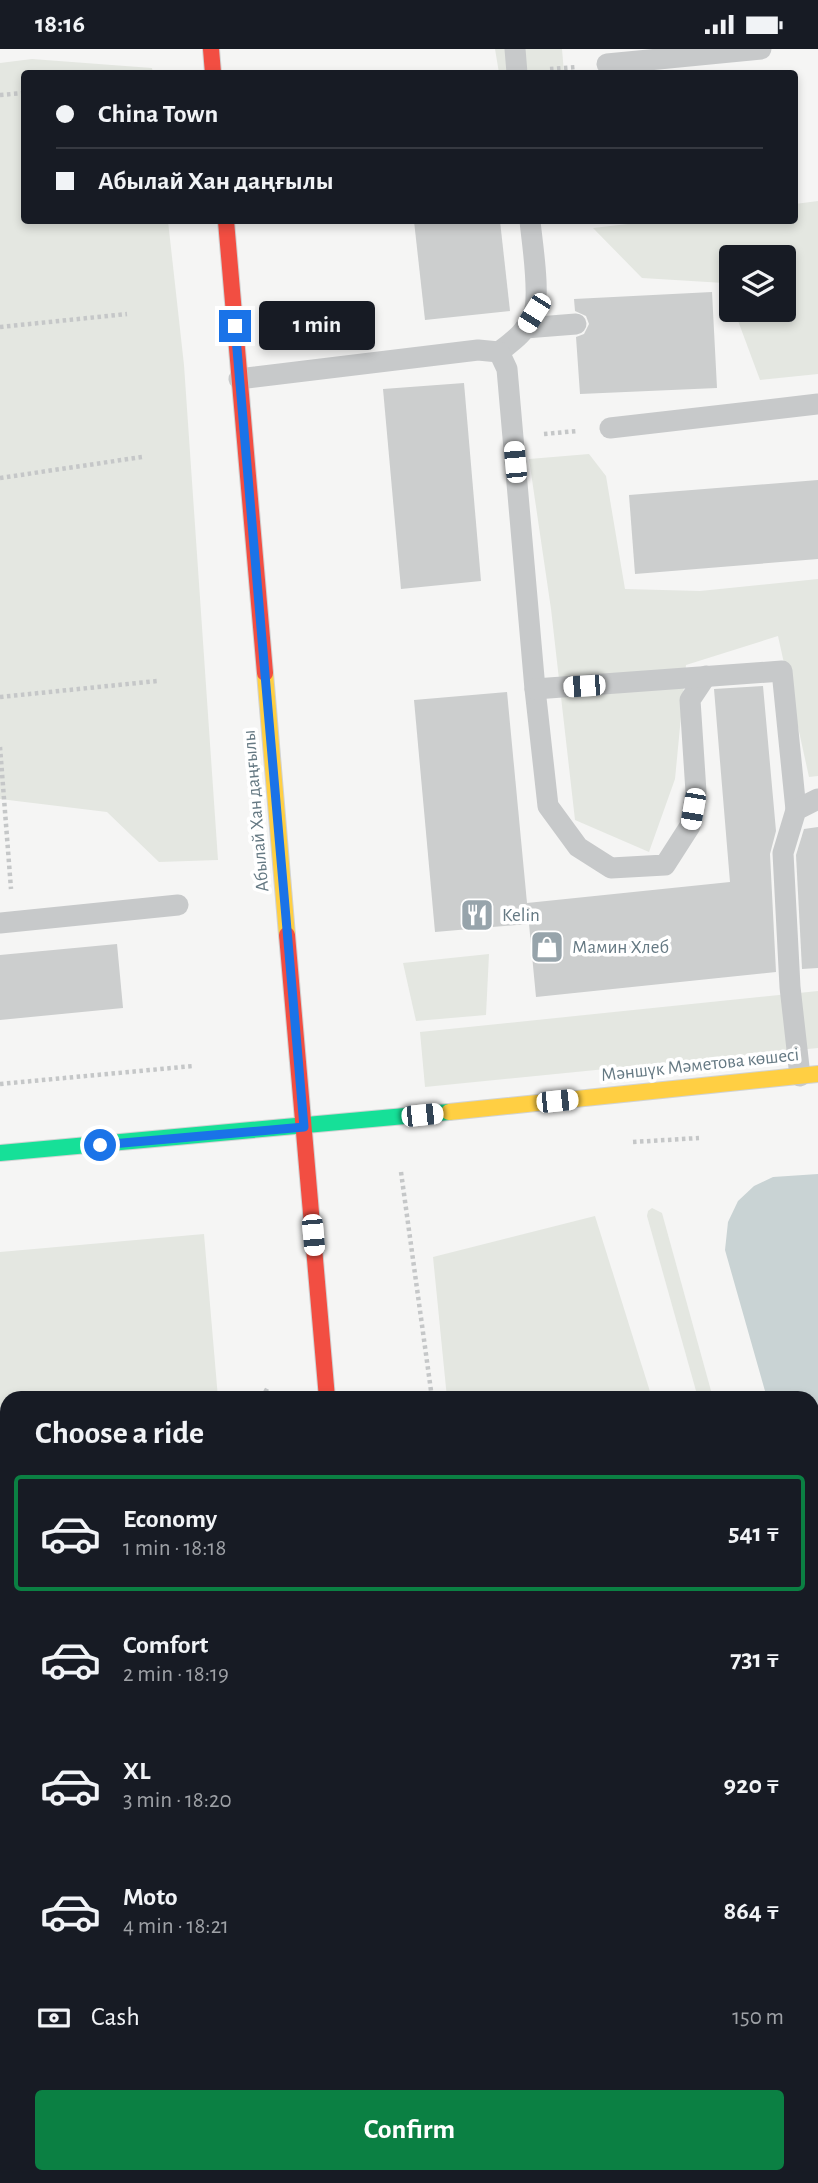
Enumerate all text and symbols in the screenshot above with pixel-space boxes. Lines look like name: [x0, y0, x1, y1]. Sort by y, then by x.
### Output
text: 18:16: [35, 11, 85, 37]
text: China Town: [98, 101, 218, 127]
text: Абылай Хан даңғылы: [98, 168, 333, 194]
map controls: [719, 245, 796, 322]
button: layers: [719, 245, 796, 322]
car: [514, 290, 555, 336]
callout: 1 min: [260, 301, 375, 351]
route end: [219, 310, 251, 342]
text: 1 min: [293, 314, 341, 337]
car: [503, 440, 528, 484]
car: [563, 674, 606, 698]
street label: Абылай Хан даңғылы: [239, 729, 273, 893]
car: [680, 786, 707, 832]
restaurant icon: Kelin: [458, 896, 496, 934]
place label: Kelin: [502, 906, 540, 925]
shop icon: Мамин Хлеб: [528, 928, 566, 966]
place label: Мамин Хлеб: [572, 938, 669, 957]
street label: Мәншүк Мәметова көшесі: [600, 1045, 800, 1085]
car: [536, 1088, 579, 1114]
car: [401, 1102, 444, 1128]
route start: [84, 1129, 116, 1161]
car: [301, 1213, 326, 1257]
text: Choose a ride: [35, 1417, 204, 1449]
icon: car: [39, 1502, 102, 1565]
text: Economy: [123, 1506, 217, 1532]
text: 541 ₸: [728, 1520, 780, 1546]
text: 1 min · 18:18: [123, 1537, 226, 1560]
icon: car: [39, 1628, 102, 1691]
text: Comfort: [123, 1632, 208, 1658]
text: 731 ₸: [730, 1646, 780, 1672]
text: 2 min · 18:19: [123, 1663, 229, 1686]
icon: car: [39, 1754, 102, 1817]
text: XL: [123, 1758, 150, 1784]
text: 920 ₸: [724, 1772, 780, 1798]
text: 3 min · 18:20: [123, 1789, 232, 1812]
icon: car: [39, 1880, 102, 1943]
text: Moto: [123, 1884, 178, 1910]
text: 864 ₸: [723, 1898, 780, 1924]
text: 4 min · 18:21: [123, 1915, 229, 1938]
icon: cash: [35, 1999, 73, 2037]
text: Cash: [91, 2004, 140, 2030]
text: 150 m: [732, 2006, 784, 2029]
button: Confirm: [35, 2090, 784, 2170]

